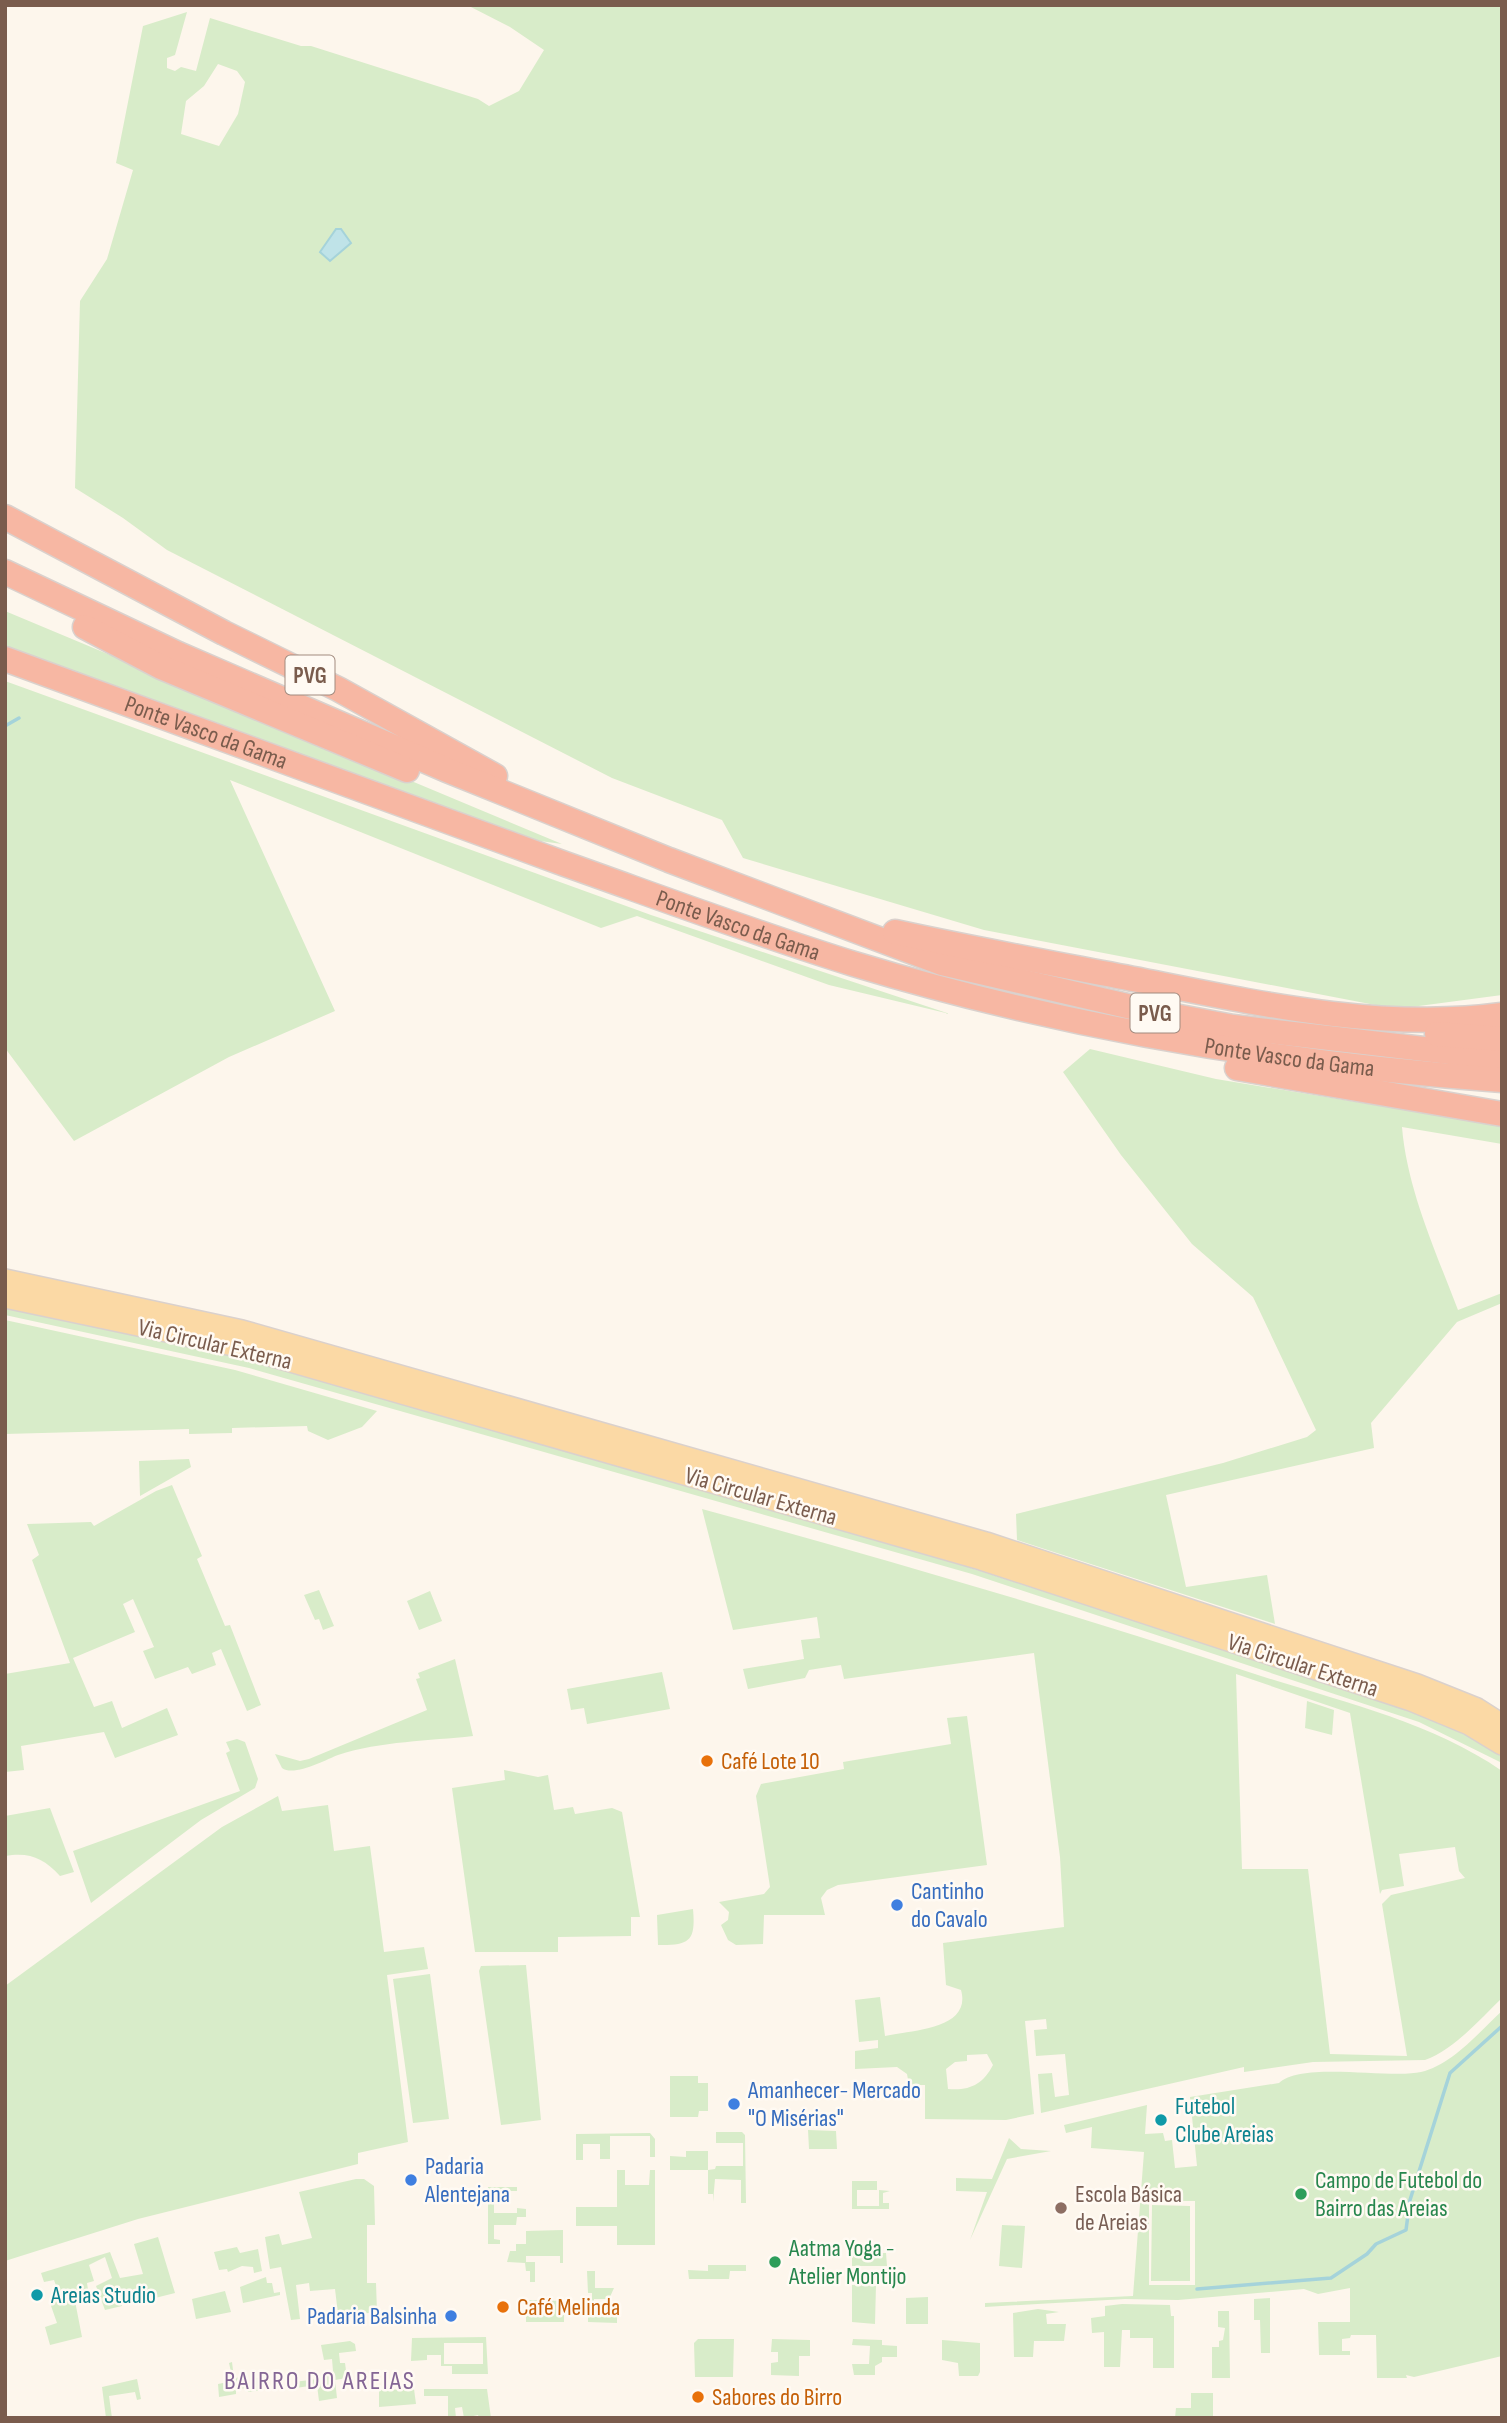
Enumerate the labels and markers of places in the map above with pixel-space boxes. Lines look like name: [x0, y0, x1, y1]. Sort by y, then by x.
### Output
place label: Café Lote 10: [721, 1747, 820, 1776]
marker: Café Lote 10: [699, 1753, 715, 1769]
place label: Cantinho do Cavalo: [911, 1877, 988, 1934]
marker: Cantinho do Cavalo: [889, 1897, 905, 1913]
place label: Amanhecer- Mercado "O Misérias": [747, 2076, 921, 2133]
place label: Futebol Clube Areias: [1175, 2092, 1274, 2149]
marker: Amanhecer- Mercado "O Misérias": [726, 2096, 742, 2112]
marker: Futebol Clube Areias: [1153, 2112, 1169, 2128]
place label: Padaria Alentejana: [424, 2152, 510, 2209]
place label: Campo de Futebol do Bairro das Areias: [1315, 2166, 1482, 2223]
marker: Padaria Alentejana: [403, 2172, 419, 2188]
place label: Escola Básica de Areias: [1075, 2180, 1182, 2237]
marker: Campo de Futebol do Bairro das Areias: [1293, 2186, 1309, 2202]
marker: Escola Básica de Areias: [1053, 2200, 1069, 2216]
place label: Aatma Yoga - Atelier Montijo: [788, 2234, 907, 2291]
marker: Aatma Yoga - Atelier Montijo: [767, 2254, 783, 2270]
place label: Areias Studio: [50, 2281, 156, 2310]
marker: Areias Studio: [29, 2287, 45, 2303]
place label: Café Melinda: [517, 2293, 620, 2322]
marker: Café Melinda: [495, 2299, 511, 2315]
place label: Padaria Balsinha: [307, 2302, 437, 2331]
marker: Padaria Balsinha: [443, 2308, 459, 2324]
place label: Sabores do Birro: [712, 2383, 842, 2412]
marker: Sabores do Birro: [690, 2389, 706, 2405]

